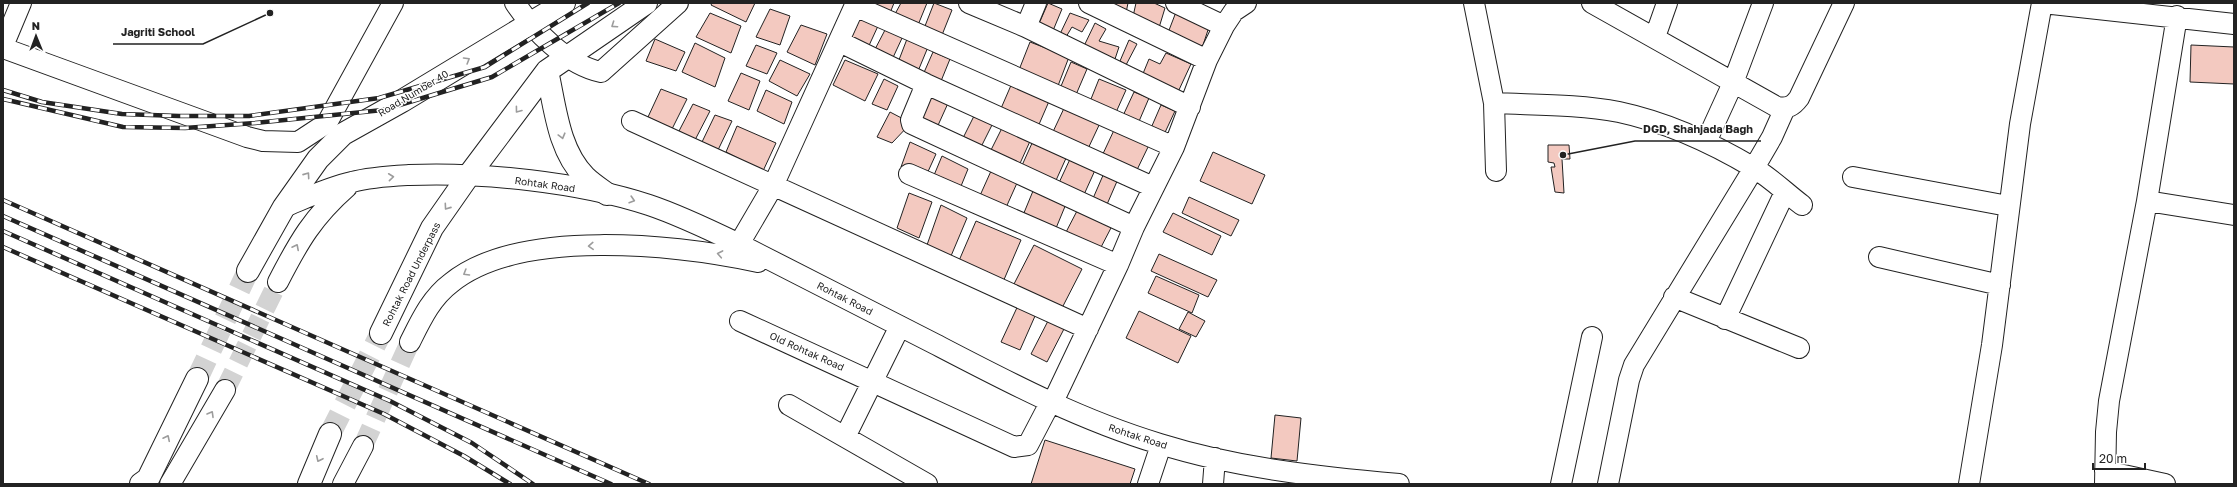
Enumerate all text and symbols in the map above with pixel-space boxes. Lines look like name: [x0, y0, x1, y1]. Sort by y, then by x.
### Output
north arrow: [16, 16, 56, 56]
text: N: [32, 19, 40, 32]
one-way arrow: [611, 20, 618, 27]
callout: Jagriti School: [113, 21, 203, 44]
text: Jagriti School: [121, 25, 195, 38]
one-way arrow: [463, 58, 470, 65]
street label: Road Number 40: [376, 67, 450, 119]
one-way arrow: [515, 106, 522, 113]
callout: DGD, Shahjada Bagh: [1635, 118, 1761, 141]
text: DGD, Shahjada Bagh: [1643, 122, 1753, 135]
one-way arrow: [557, 132, 566, 139]
one-way arrow: [388, 172, 394, 181]
one-way arrow: [302, 173, 309, 180]
street label: Rohtak Road: [514, 174, 576, 194]
one-way arrow: [628, 195, 635, 204]
one-way arrow: [444, 203, 452, 210]
street label: Rohtak Road Underpass: [379, 220, 443, 328]
one-way arrow: [588, 242, 594, 250]
one-way arrow: [291, 244, 299, 251]
one-way arrow: [717, 250, 723, 258]
one-way arrow: [463, 269, 470, 276]
street label: Rohtak Road: [815, 279, 875, 317]
street label: Old Rohtak Road: [768, 329, 846, 373]
one-way arrow: [207, 411, 214, 418]
street label: Rohtak Road: [1107, 421, 1169, 451]
one-way arrow: [162, 435, 170, 443]
scale bar: [2093, 445, 2145, 471]
text: 20 m: [2099, 451, 2127, 466]
one-way arrow: [316, 454, 324, 462]

